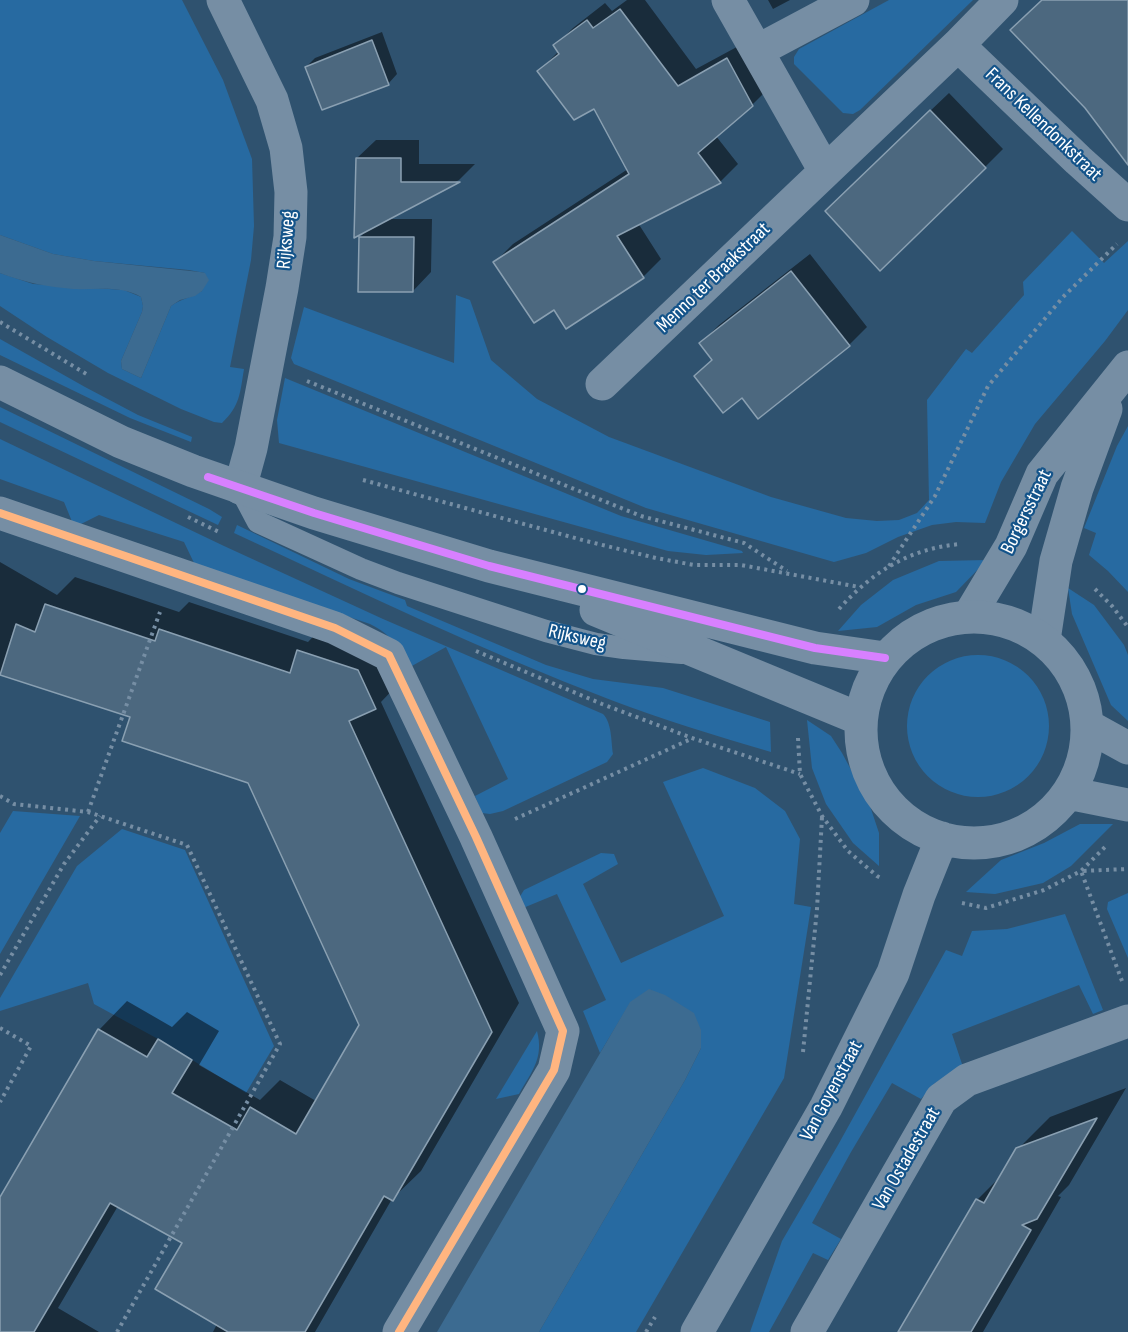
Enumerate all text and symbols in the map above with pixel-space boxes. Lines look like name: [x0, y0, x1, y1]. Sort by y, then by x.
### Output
street label: Frans Kellendonkstraat: [980, 63, 1106, 187]
street label: Rijksweg: [273, 210, 301, 270]
street label: Menno ter Braakstraat: [652, 218, 776, 338]
street label: Borgersstraat: [996, 466, 1058, 558]
unlabelled marker: [576, 583, 588, 595]
street label: Rijksweg: [546, 620, 608, 656]
street label: Van Goyenstraat: [796, 1037, 868, 1145]
street label: Van Ostadestraat: [868, 1103, 946, 1215]

